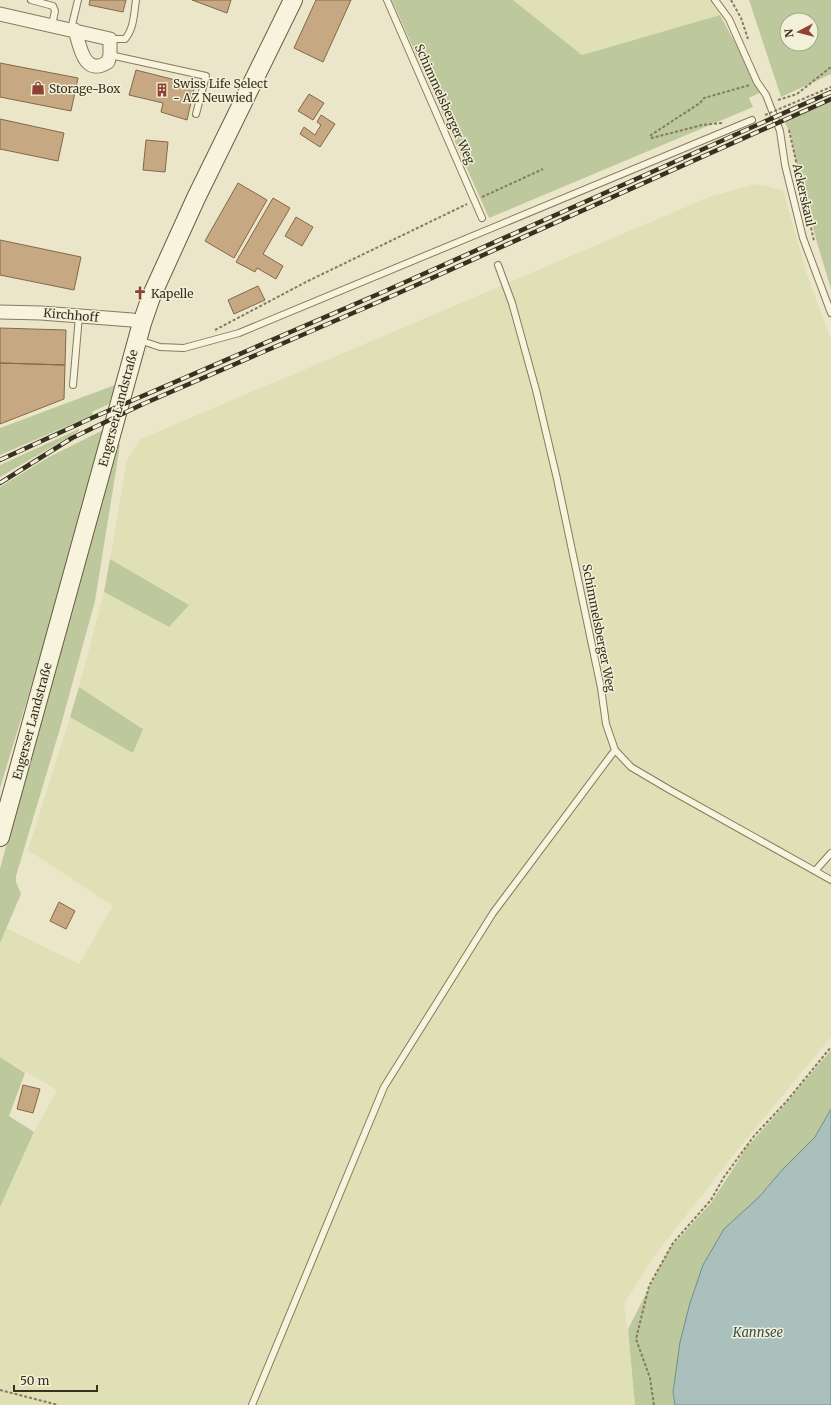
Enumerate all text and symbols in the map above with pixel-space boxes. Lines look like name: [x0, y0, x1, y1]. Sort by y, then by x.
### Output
north arrow: [779, 12, 819, 52]
text: N: [782, 28, 797, 38]
street label: Schimmelsberger Weg: [412, 42, 479, 167]
place label: Swiss Life Select - AZ Neuwied: [173, 76, 268, 105]
shop icon: Storage-Box: [30, 80, 46, 96]
place label: Storage-Box: [49, 81, 121, 96]
building icon: Swiss Life Select - AZ Neuwied: [154, 82, 170, 98]
street label: Ackerskaul: [789, 161, 819, 228]
church icon: Kapelle: [132, 285, 148, 301]
place label: Kapelle: [151, 286, 194, 301]
street label: Kirchhoff: [43, 305, 100, 325]
street label: Engerser Landstraße: [95, 348, 141, 468]
street label: Schimmelsberger Weg: [579, 563, 619, 694]
street label: Engerser Landstraße: [9, 661, 55, 781]
water label: Kannsee: [732, 1324, 783, 1341]
scale bar: [14, 1367, 97, 1393]
text: 50 m: [20, 1373, 49, 1388]

